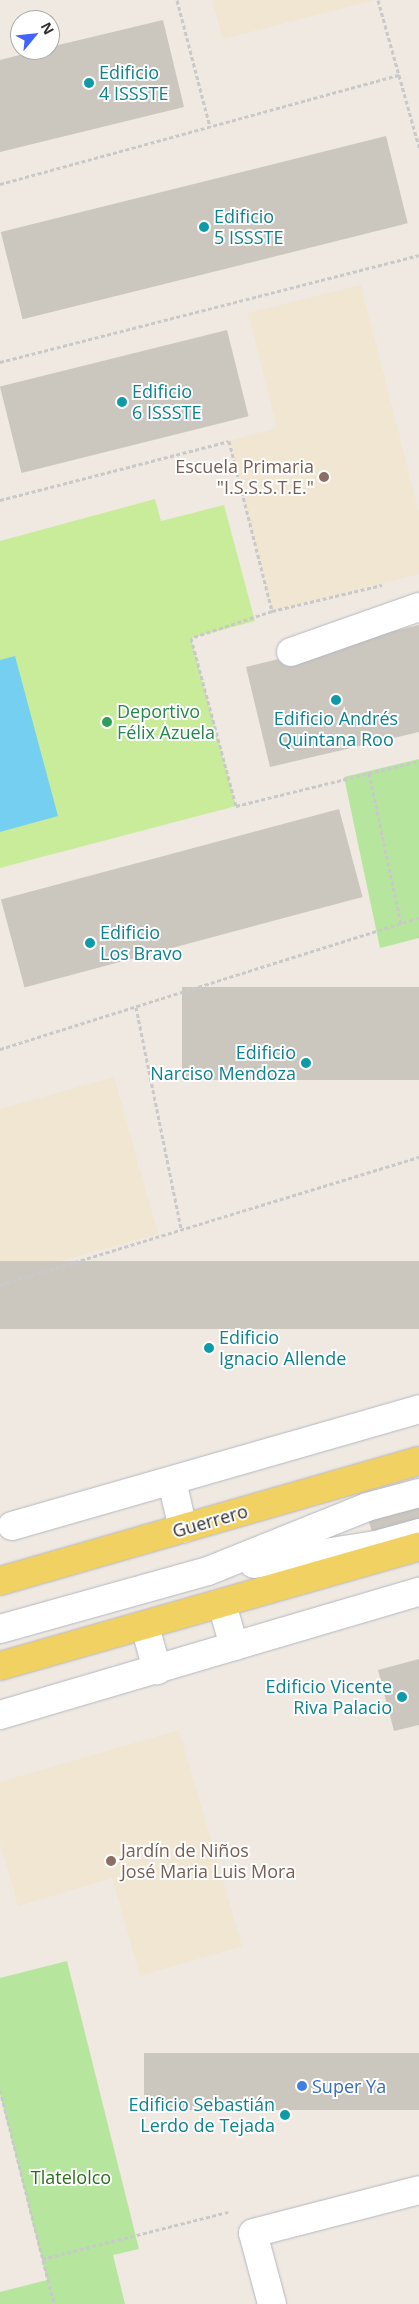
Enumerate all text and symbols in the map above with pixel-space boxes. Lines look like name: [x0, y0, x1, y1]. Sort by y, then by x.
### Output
north arrow: [10, 10, 60, 60]
text: N: [37, 19, 59, 38]
place label: Edificio 4 ISSSTE: [99, 62, 169, 104]
marker: Edificio 4 ISSSTE: [83, 77, 95, 89]
place label: Edificio 5 ISSSTE: [214, 206, 284, 248]
marker: Edificio 5 ISSSTE: [198, 221, 210, 233]
place label: Edificio 6 ISSSTE: [132, 381, 202, 424]
marker: Edificio 6 ISSSTE: [116, 396, 128, 408]
place label: Escuela Primaria "I.S.S.S.T.E.": [175, 456, 314, 498]
marker: Escuela Primaria "I.S.S.S.T.E.": [318, 471, 330, 483]
marker: Edificio Andrés Quintana Roo: [330, 694, 342, 706]
place label: Deportivo Félix Azuela: [117, 701, 215, 744]
place label: Edificio Andrés Quintana Roo: [274, 708, 398, 751]
marker: Deportivo Félix Azuela: [101, 716, 113, 728]
place label: Edificio Los Bravo: [100, 922, 182, 964]
marker: Edificio Los Bravo: [84, 937, 96, 949]
place label: Edificio Narciso Mendoza: [150, 1042, 296, 1084]
marker: Edificio Narciso Mendoza: [300, 1057, 312, 1069]
place label: Edificio Ignacio Allende: [219, 1327, 346, 1370]
marker: Edificio Ignacio Allende: [203, 1342, 215, 1354]
street label: Guerrero: [170, 1500, 250, 1542]
place label: Edificio Vicente Riva Palacio: [266, 1676, 392, 1718]
marker: Edificio Vicente Riva Palacio: [396, 1691, 408, 1703]
place label: Jardín de Niños José Maria Luis Mora: [121, 1840, 295, 1882]
marker: Jardín de Niños José Maria Luis Mora: [105, 1855, 117, 1867]
place label: Super Ya: [312, 2075, 386, 2097]
marker: Super Ya: [296, 2080, 308, 2092]
place label: Edificio Sebastián Lerdo de Tejada: [129, 2094, 275, 2136]
marker: Edificio Sebastián Lerdo de Tejada: [279, 2109, 291, 2121]
park label: Tlatelolco: [31, 2166, 111, 2188]

